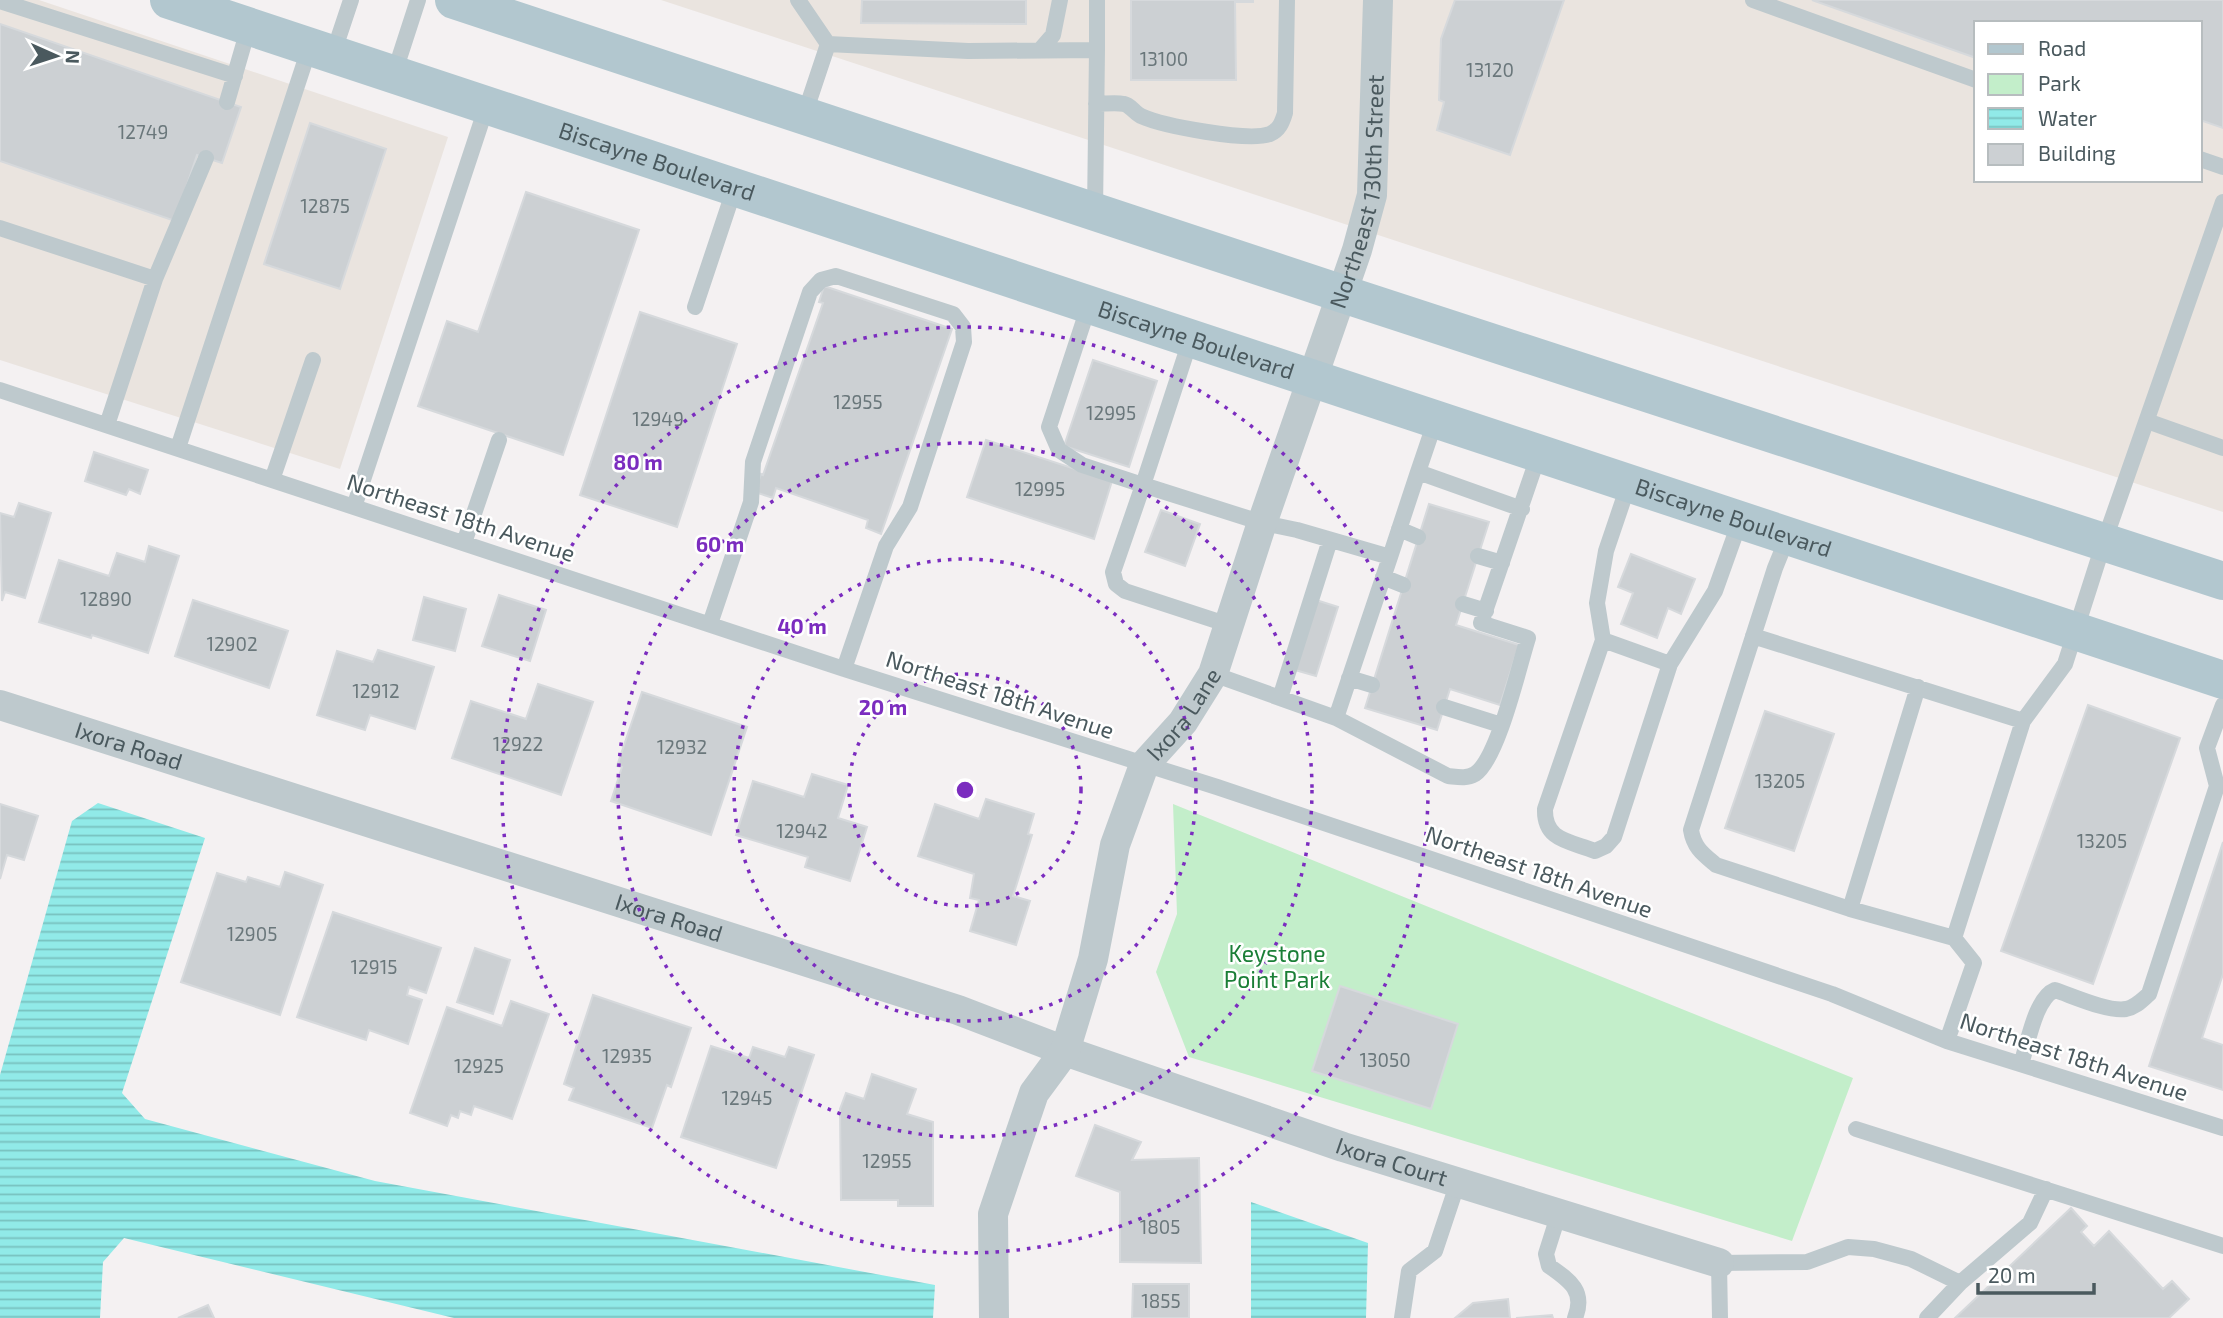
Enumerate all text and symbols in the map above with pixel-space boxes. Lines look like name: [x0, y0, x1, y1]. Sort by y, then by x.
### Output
north arrow: [21, 21, 91, 91]
legend: [1974, 21, 2202, 182]
text: Road: [2038, 35, 2086, 60]
house number: 13100: [1140, 47, 1188, 70]
text: N: [62, 49, 85, 64]
house number: 13120: [1466, 58, 1514, 81]
text: Park: [2038, 70, 2081, 95]
street label: Northeast 130th Street: [1323, 74, 1389, 312]
text: Water: [2038, 105, 2097, 130]
street label: Biscayne Boulevard: [556, 115, 759, 206]
house number: 12749: [118, 120, 168, 143]
text: Building: [2038, 140, 2116, 165]
house number: 12875: [300, 194, 350, 217]
street label: Biscayne Boulevard: [1095, 294, 1298, 385]
house number: 12955: [833, 390, 883, 413]
house number: 12995: [1086, 401, 1136, 424]
house number: 12949: [632, 407, 684, 430]
text: 80 m: [613, 449, 663, 474]
street label: Northeast 18th Avenue: [344, 467, 579, 567]
street label: Biscayne Boulevard: [1632, 471, 1836, 563]
house number: 12995: [1015, 477, 1065, 500]
text: 60 m: [696, 531, 744, 556]
house number: 12890: [80, 587, 132, 610]
text: 40 m: [777, 613, 827, 638]
house number: 12902: [206, 632, 258, 655]
street label: Northeast 18th Avenue: [883, 644, 1118, 744]
street label: Ixora Lane: [1140, 663, 1226, 766]
house number: 12912: [352, 679, 400, 702]
text: 20 m: [859, 694, 907, 719]
street label: Ixora Road: [72, 715, 186, 775]
house number: 12922: [493, 732, 543, 755]
house number: 12932: [657, 735, 707, 758]
house number: 13205: [1755, 769, 1805, 792]
centre of rings: [953, 778, 977, 802]
house number: 12942: [776, 819, 828, 842]
street label: Northeast 18th Avenue: [1422, 819, 1656, 923]
house number: 13205: [2077, 829, 2127, 852]
street label: Ixora Road: [612, 887, 726, 947]
house number: 12905: [227, 922, 277, 945]
park label: Keystone Point Park: [1224, 939, 1331, 993]
house number: 12915: [351, 955, 397, 978]
street label: Northeast 18th Avenue: [1957, 1006, 2192, 1106]
house number: 12935: [602, 1044, 652, 1067]
house number: 13050: [1359, 1048, 1411, 1071]
house number: 12925: [454, 1054, 504, 1077]
house number: 12945: [722, 1086, 772, 1109]
street label: Ixora Court: [1332, 1131, 1451, 1192]
house number: 12955: [862, 1149, 912, 1172]
house number: 1805: [1140, 1215, 1180, 1238]
scale bar: [1978, 1252, 2094, 1296]
text: 20 m: [1988, 1262, 2036, 1287]
house number: 1855: [1141, 1289, 1181, 1312]

